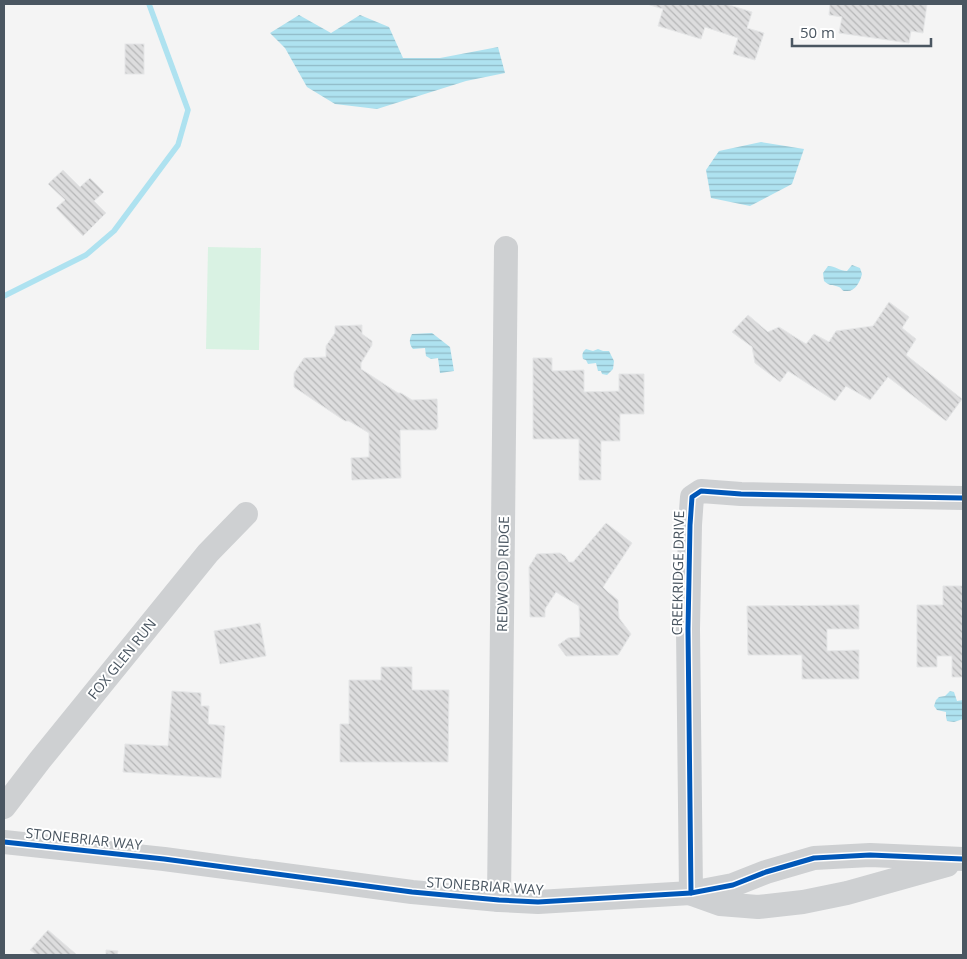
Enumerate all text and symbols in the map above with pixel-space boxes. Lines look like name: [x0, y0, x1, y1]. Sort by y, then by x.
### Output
scale bar: [792, 15, 931, 47]
text: 50 m: [800, 22, 835, 42]
street label: CREEKRIDGE DRIVE: [667, 510, 688, 636]
street label: REDWOOD RIDGE: [492, 516, 513, 632]
street label: FOX GLEN RUN: [83, 614, 160, 703]
street label: STONEBRIAR WAY: [25, 823, 143, 854]
street label: STONEBRIAR WAY: [426, 872, 544, 899]

